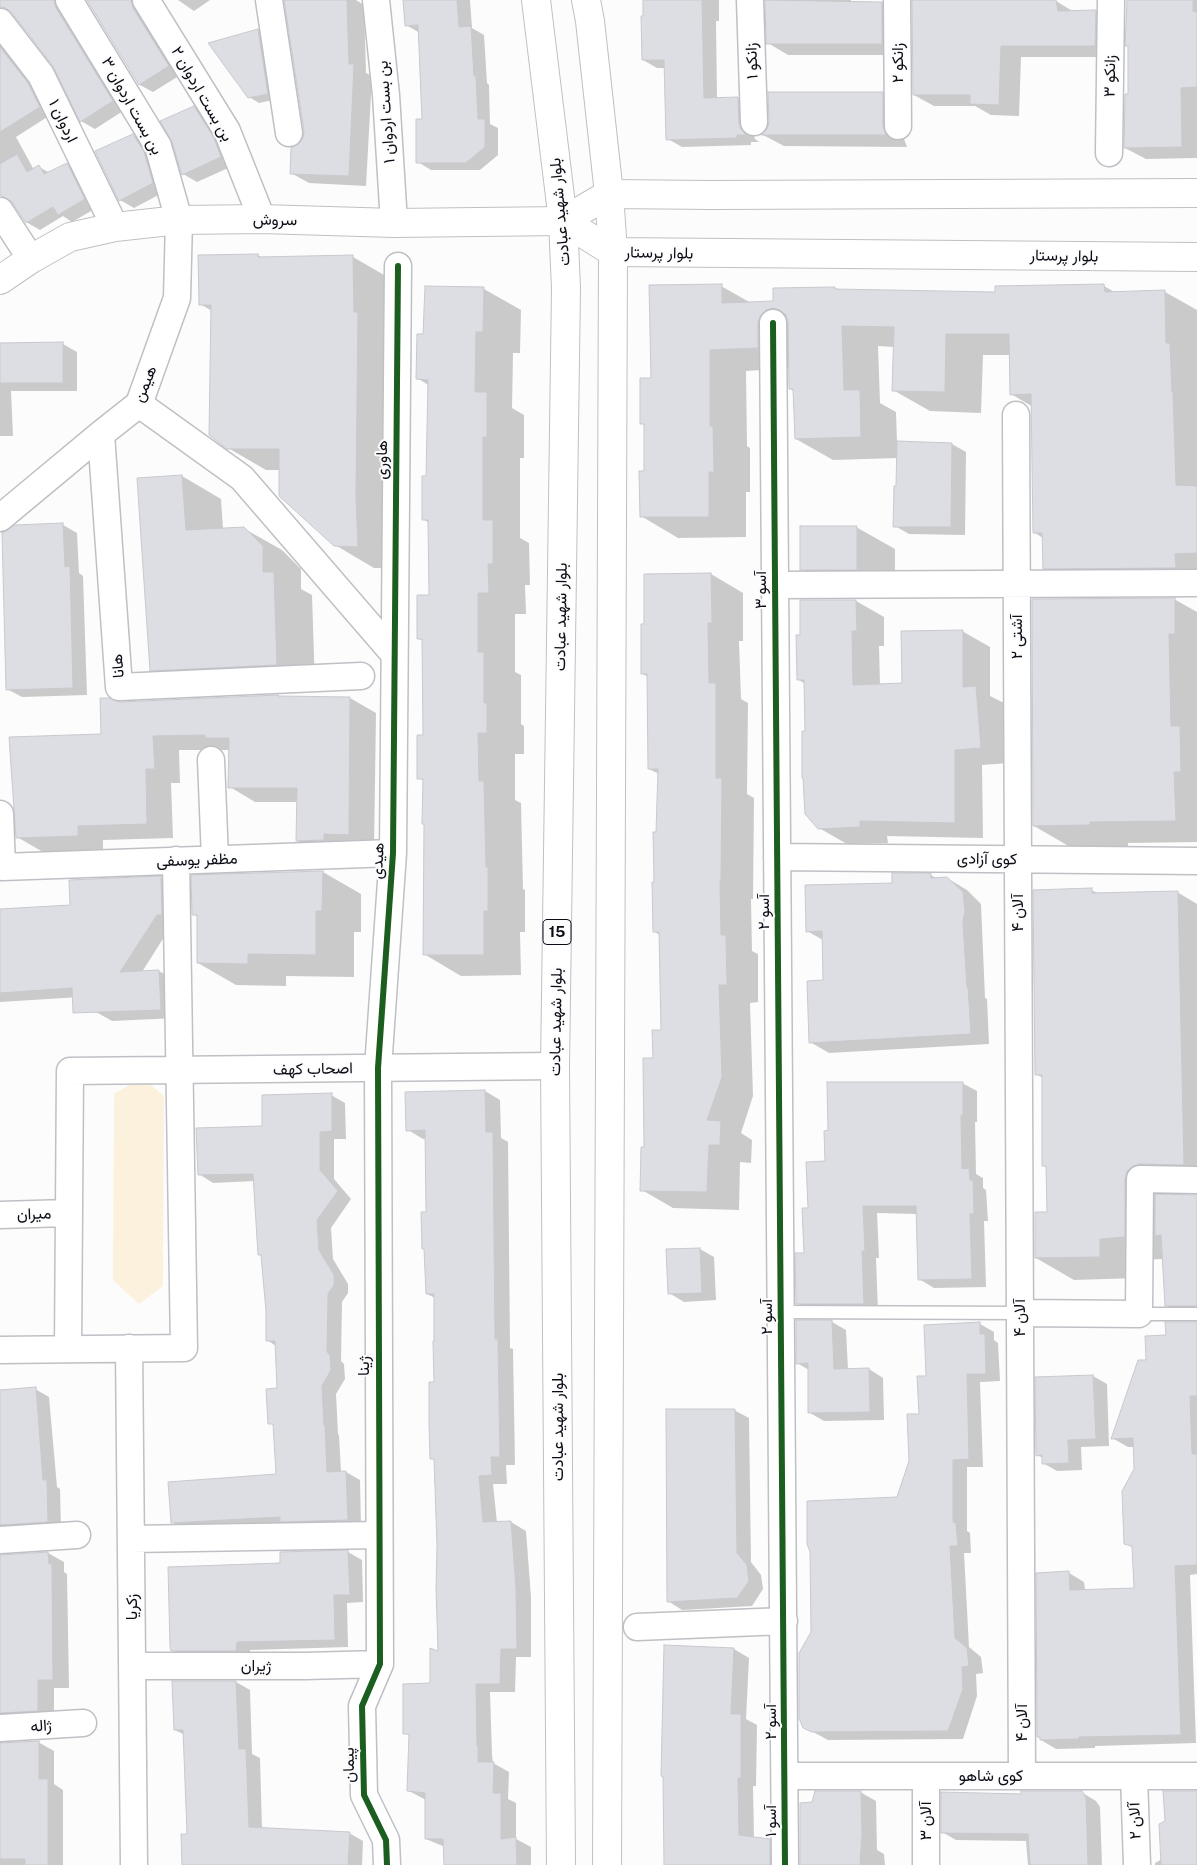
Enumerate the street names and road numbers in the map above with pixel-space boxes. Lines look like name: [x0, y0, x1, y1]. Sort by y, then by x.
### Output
street label: زانکو ۱: [742, 42, 762, 80]
street label: بن بست اردوان ۲: [167, 43, 237, 145]
street label: زانکو ۲: [888, 43, 908, 83]
street label: بن بست اردوان ۳: [97, 54, 167, 158]
street label: زانکو ۳: [1100, 55, 1120, 97]
street label: بن بست اردوان ۱: [373, 60, 399, 164]
street label: اردوان ۱: [44, 96, 82, 146]
street label: بلوار شهید عبادت: [546, 157, 574, 267]
street label: سروش: [253, 210, 297, 230]
street label: بلوار پرستار: [624, 243, 694, 263]
street label: بلوار پرستار: [1029, 246, 1099, 266]
street label: هیمن: [129, 363, 161, 405]
street label: هاوری: [372, 440, 392, 480]
street label: بلوار شهید عبادت: [550, 563, 572, 671]
street label: آسو ۳: [751, 571, 771, 609]
street label: آشتی ۲: [1007, 615, 1027, 659]
street label: هانا: [108, 653, 128, 679]
street label: هیدی: [367, 842, 389, 880]
street label: مظفر یوسفی: [156, 849, 238, 871]
street label: کوی آزادی: [957, 849, 1017, 869]
street label: آسو ۲: [754, 894, 774, 930]
street label: آلان ۴: [1008, 894, 1028, 932]
road number: 15: [543, 920, 571, 944]
street label: بلوار شهید عبادت: [545, 968, 567, 1076]
street label: اصحاب کهف: [273, 1059, 353, 1079]
street label: میران: [16, 1204, 52, 1224]
street label: آسو ۲: [757, 1299, 777, 1335]
street label: آلان ۴: [1010, 1299, 1030, 1337]
street label: ژینا: [354, 1356, 374, 1376]
street label: بلوار شهید عبادت: [548, 1373, 568, 1481]
street label: زکریا: [122, 1594, 142, 1620]
street label: ژیران: [241, 1656, 271, 1676]
street label: آسو ۲: [761, 1704, 781, 1740]
street label: آلان ۴: [1012, 1704, 1032, 1742]
street label: ژاله: [30, 1716, 52, 1736]
street label: پیمان: [339, 1747, 359, 1783]
street label: کوی شاهو: [959, 1766, 1023, 1786]
street label: آلان ۳: [916, 1801, 936, 1841]
street label: آلان ۲: [1125, 1802, 1145, 1840]
street label: آسو ۱: [761, 1805, 781, 1837]

